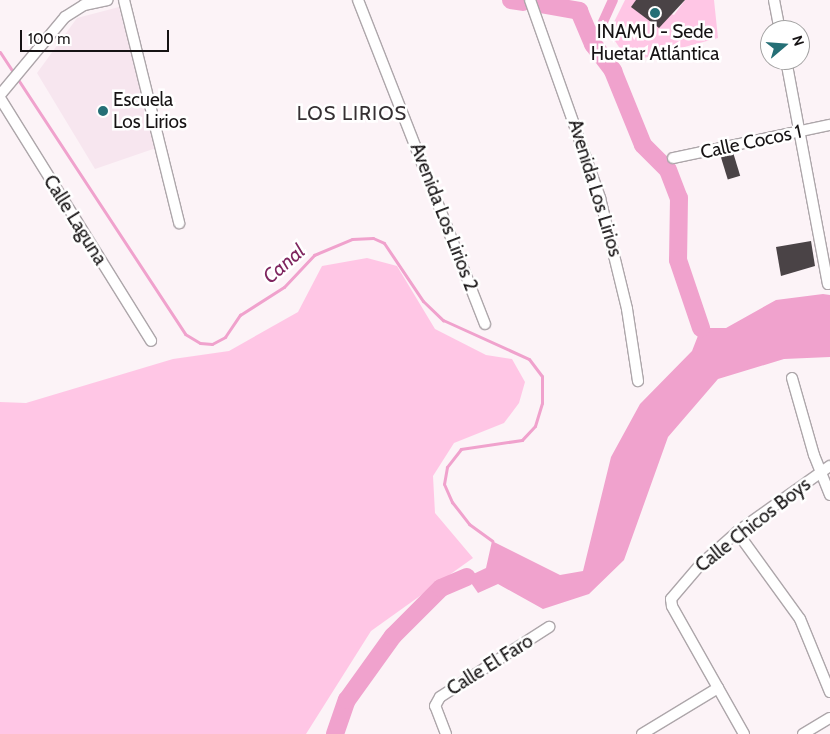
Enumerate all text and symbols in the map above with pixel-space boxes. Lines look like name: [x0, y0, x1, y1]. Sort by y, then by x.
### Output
marker: INAMU - Sede Huetar Atlántica: [649, 7, 661, 19]
scale bar: [22, 20, 171, 52]
north arrow: [760, 20, 810, 70]
place label: INAMU - Sede Huetar Atlántica: [591, 21, 719, 65]
text: 100 m: [28, 30, 70, 48]
text: N: [788, 33, 808, 48]
place label: Escuela Los Lirios: [113, 89, 187, 133]
district label: LOS LIRIOS: [296, 101, 408, 125]
marker: Escuela Los Lirios: [97, 105, 109, 117]
street label: Avenida Los Lirios: [563, 117, 627, 259]
street label: Calle Cocos 1: [698, 120, 804, 164]
street label: Avenida Los Lirios 2: [405, 140, 483, 294]
street label: Calle Laguna: [38, 171, 112, 269]
water label: Canal: [258, 239, 310, 289]
street label: Calle Chicos Boys: [691, 473, 815, 577]
street label: Calle El Faro: [443, 630, 537, 700]

